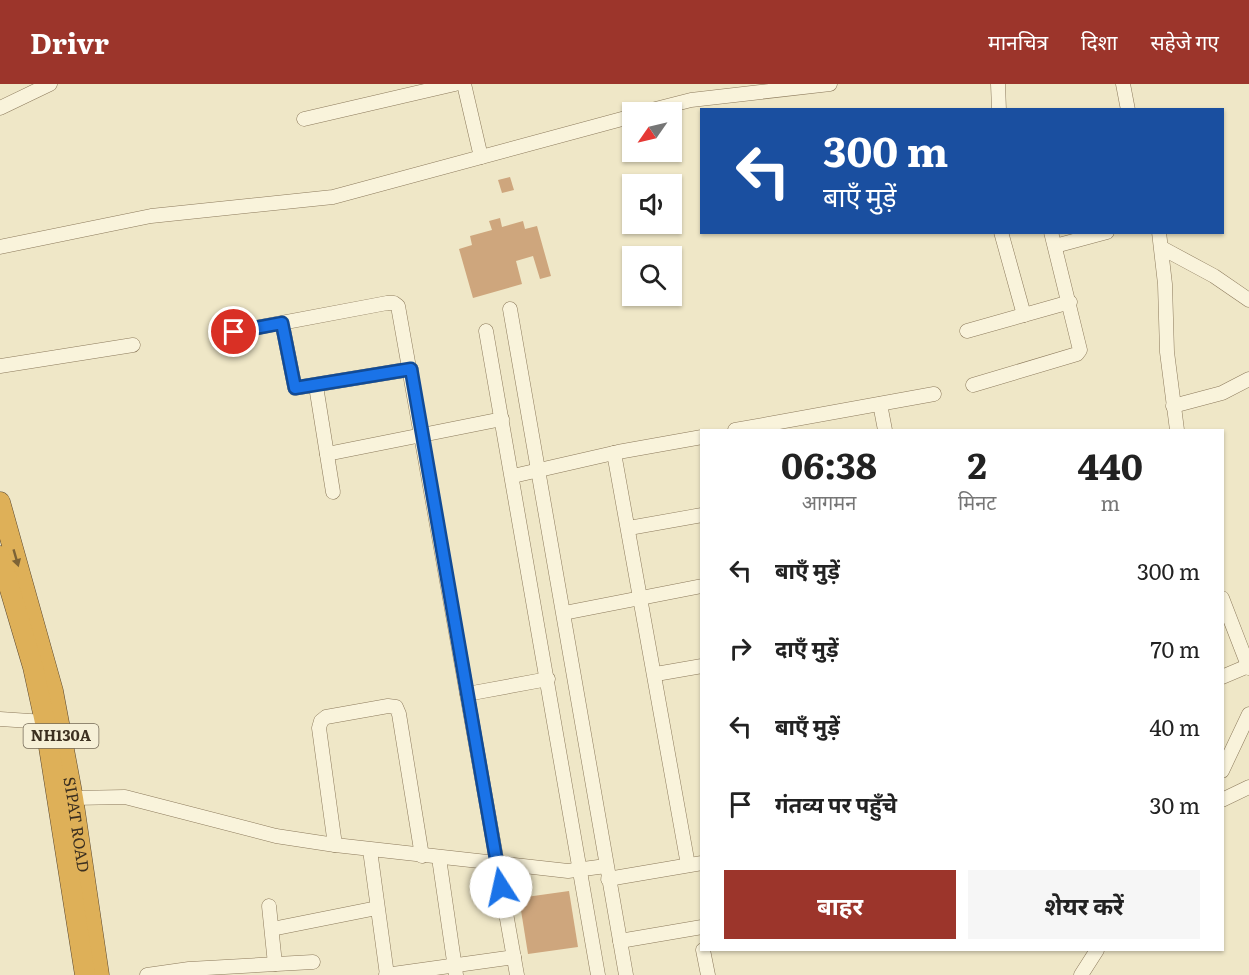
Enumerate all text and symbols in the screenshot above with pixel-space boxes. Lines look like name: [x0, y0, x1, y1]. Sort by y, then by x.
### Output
text: Drivr: [30, 21, 109, 63]
text: मानचित्र: [988, 25, 1048, 56]
text: दिशा: [1081, 25, 1117, 56]
text: सहेजे गए: [1150, 25, 1219, 56]
north arrow: [622, 102, 682, 162]
map controls: [622, 102, 682, 306]
text: 300 m: [823, 118, 948, 180]
icon: left: [724, 132, 802, 210]
button: sound: [622, 174, 682, 234]
text: बाएँ मुड़ें: [823, 175, 896, 215]
button: search: [622, 246, 682, 306]
pin: [208, 306, 259, 357]
icon: arrive: [217, 315, 250, 348]
text: 06:38: [781, 437, 877, 490]
text: 2: [968, 437, 987, 490]
text: 440: [1077, 438, 1143, 491]
text: आगमन: [802, 486, 856, 516]
text: मिनट: [958, 486, 996, 516]
text: m: [1101, 487, 1120, 517]
one-way arrow: [12, 549, 21, 567]
text: बाएँ मुड़ें: [775, 553, 840, 586]
icon: left: [724, 554, 757, 587]
text: 300 m: [1137, 554, 1200, 587]
text: दाएँ मुड़ें: [775, 631, 838, 664]
icon: right: [724, 632, 757, 665]
text: 70 m: [1150, 632, 1200, 665]
text: बाएँ मुड़ें: [775, 709, 840, 742]
icon: left: [724, 710, 757, 743]
text: 40 m: [1149, 710, 1200, 743]
road number: NH130A: [23, 724, 98, 748]
street label: SIPAT ROAD: [58, 775, 97, 874]
text: गंतव्य पर पहुँचे: [775, 787, 897, 820]
icon: arrive: [724, 788, 757, 821]
text: 30 m: [1150, 788, 1200, 821]
position arrow: [469, 855, 533, 919]
button: बाहर: [724, 870, 956, 939]
button: शेयर करें: [968, 870, 1200, 939]

